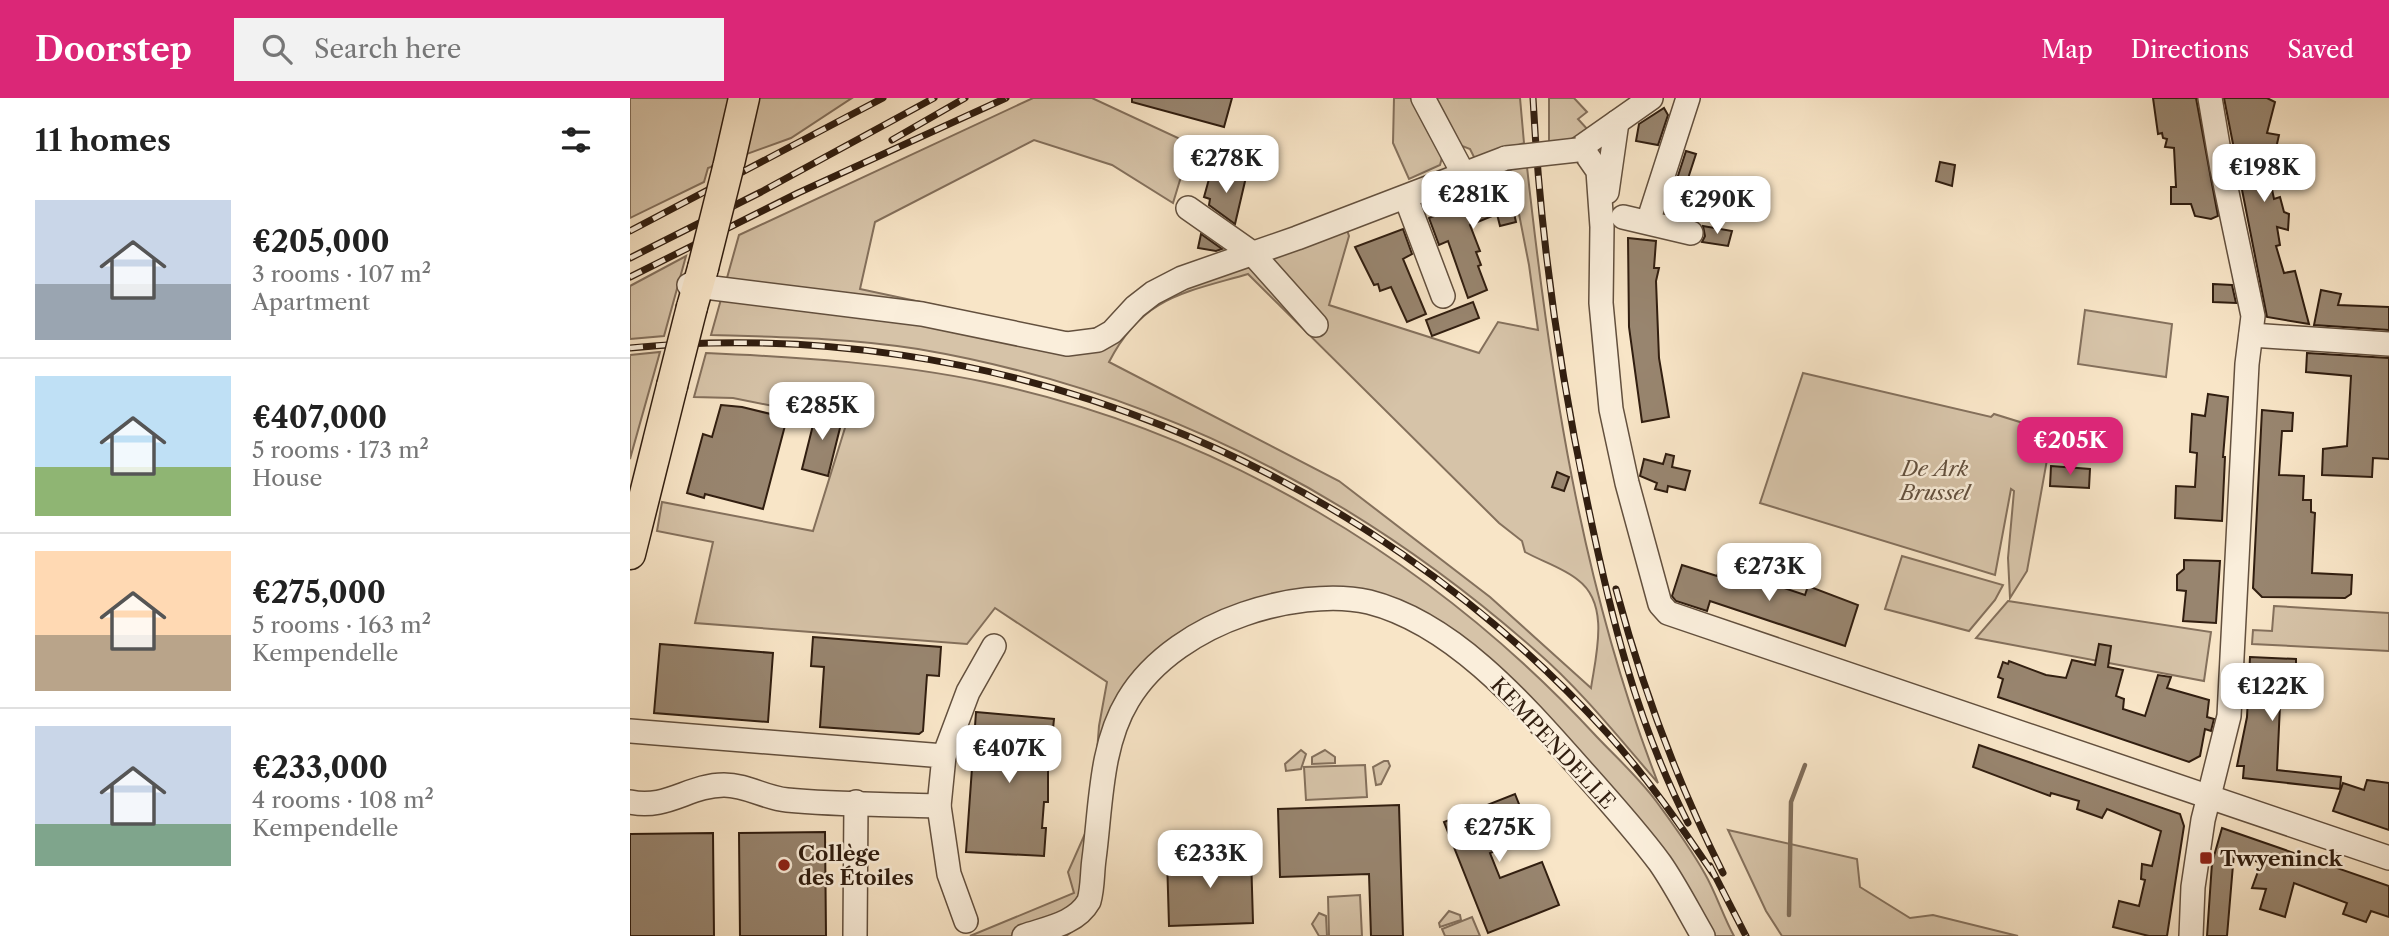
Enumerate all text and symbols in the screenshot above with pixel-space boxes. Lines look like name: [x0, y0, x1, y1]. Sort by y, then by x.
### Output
search box: [234, 18, 724, 81]
text: Doorstep: [35, 29, 192, 70]
icon: search: [258, 30, 296, 68]
text: Search here: [314, 33, 461, 65]
text: Map: [2041, 35, 2093, 64]
text: Directions: [2131, 35, 2249, 64]
text: Saved: [2287, 35, 2354, 64]
icon: filters: [557, 121, 595, 159]
text: 11 homes: [35, 122, 171, 159]
pin: €278K: [1177, 136, 1275, 195]
text: €278K: [1190, 144, 1262, 172]
pin: €198K: [2215, 144, 2313, 204]
text: €198K: [2228, 153, 2300, 181]
pin: €281K: [1424, 172, 1522, 231]
pin: €290K: [1668, 176, 1766, 236]
text: €281K: [1437, 180, 1509, 208]
text: €290K: [1680, 185, 1754, 213]
text: €205,000: [252, 223, 390, 260]
icon: home: [91, 228, 175, 312]
text: 3 rooms · 107 m²: [252, 260, 431, 288]
text: Apartment: [252, 288, 370, 316]
pin: €285K: [773, 382, 871, 442]
text: €285K: [785, 391, 859, 419]
text: €407,000: [252, 399, 387, 436]
icon: home: [91, 404, 175, 488]
pin: €205K: [2021, 418, 2119, 477]
text: €205K: [2033, 426, 2107, 454]
text: 5 rooms · 173 m²: [252, 436, 429, 464]
park label: De Ark Brussel: [1898, 456, 1972, 505]
text: House: [252, 464, 322, 492]
pin: €273K: [1720, 544, 1818, 603]
text: €273K: [1733, 552, 1805, 580]
text: €275,000: [252, 574, 386, 611]
icon: home: [91, 579, 175, 663]
text: 5 rooms · 163 m²: [252, 611, 431, 639]
text: Kempendelle: [252, 639, 398, 667]
pin: €122K: [2223, 664, 2321, 723]
street label: KEMPENDELLE: [1486, 672, 1620, 814]
text: €122K: [2237, 672, 2307, 700]
pin: €407K: [960, 726, 1058, 785]
text: €407K: [972, 734, 1046, 762]
text: €233,000: [252, 749, 388, 786]
icon: home: [91, 754, 175, 838]
text: 4 rooms · 108 m²: [252, 786, 434, 814]
pin: €275K: [1450, 804, 1548, 864]
text: €275K: [1463, 813, 1535, 841]
text: Kempendelle: [252, 814, 398, 842]
pin: €233K: [1161, 830, 1259, 890]
text: €233K: [1174, 839, 1246, 867]
place label: Collège des Étoiles: [798, 841, 914, 890]
place label: Twyeninck: [2220, 846, 2344, 871]
marker: Twyeninck: [2198, 850, 2214, 866]
marker: Collège des Étoiles: [776, 857, 792, 873]

